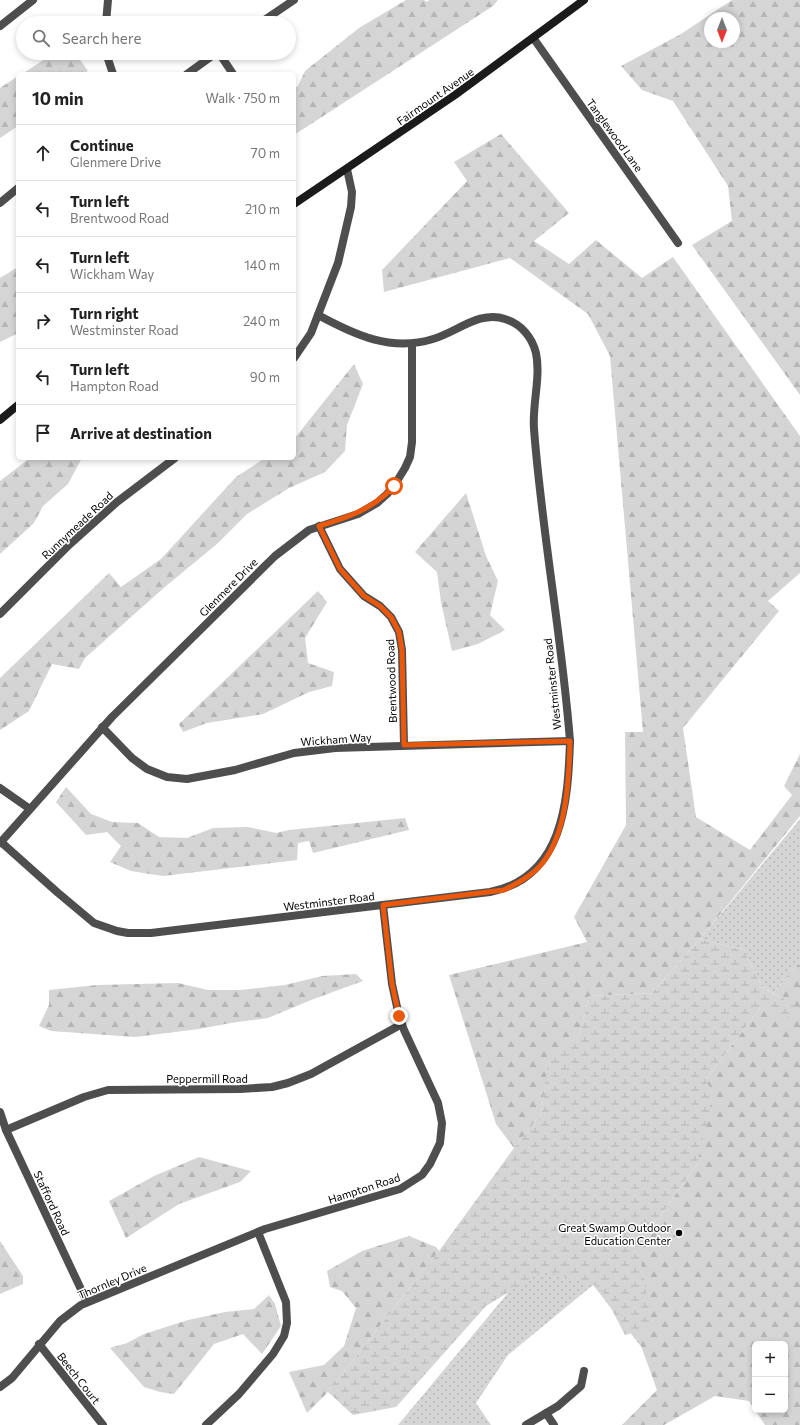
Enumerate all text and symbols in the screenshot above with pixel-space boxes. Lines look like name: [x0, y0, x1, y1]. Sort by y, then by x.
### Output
north arrow: [704, 12, 740, 48]
search box: [16, 16, 296, 60]
icon: search: [30, 27, 52, 49]
text: Search here: [62, 29, 141, 47]
street label: Fairmount Avenue: [394, 64, 476, 127]
text: 10 min: [32, 88, 84, 109]
text: Walk · 750 m: [206, 90, 280, 106]
street label: Tanglewood Lane: [584, 96, 646, 174]
text: Continue: [70, 136, 134, 154]
icon: ahead: [32, 142, 54, 164]
text: 70 m: [251, 145, 280, 161]
text: Glenmere Drive: [70, 154, 161, 170]
text: Turn left: [70, 192, 129, 210]
icon: left: [32, 198, 54, 220]
text: 210 m: [245, 201, 280, 217]
text: Brentwood Road: [70, 210, 169, 226]
text: Turn left: [70, 248, 129, 266]
icon: left: [32, 254, 54, 276]
text: 140 m: [244, 257, 280, 273]
text: Wickham Way: [70, 266, 154, 282]
text: Turn right: [70, 304, 139, 322]
icon: right: [32, 310, 54, 332]
text: 240 m: [243, 313, 280, 329]
text: Westminster Road: [70, 322, 179, 338]
text: Turn left: [70, 360, 129, 378]
icon: left: [32, 366, 54, 388]
text: 90 m: [250, 369, 280, 385]
text: Hampton Road: [70, 378, 159, 394]
icon: arrive: [32, 422, 54, 444]
text: Arrive at destination: [70, 424, 212, 442]
route start: [385, 477, 403, 495]
street label: Runnymeade Road: [39, 489, 115, 561]
street label: Glenmere Drive: [196, 555, 260, 619]
street label: Westminster Road: [541, 638, 563, 730]
street label: Brentwood Road: [383, 639, 399, 723]
street label: Wickham Way: [300, 730, 372, 748]
street label: Westminster Road: [283, 889, 375, 913]
route end: [390, 1007, 408, 1025]
street label: Peppermill Road: [166, 1072, 248, 1085]
street label: Stafford Road: [31, 1169, 73, 1237]
street label: Hampton Road: [326, 1170, 402, 1206]
place label: Great Swamp Outdoor Education Center: [558, 1221, 672, 1247]
marker: Great Swamp Outdoor Education Center: [674, 1228, 684, 1238]
street label: Thornley Drive: [76, 1261, 149, 1301]
map controls: [752, 1341, 788, 1413]
button: +: [752, 1341, 788, 1377]
street label: Beech Court: [55, 1350, 103, 1407]
button: −: [752, 1377, 788, 1413]

